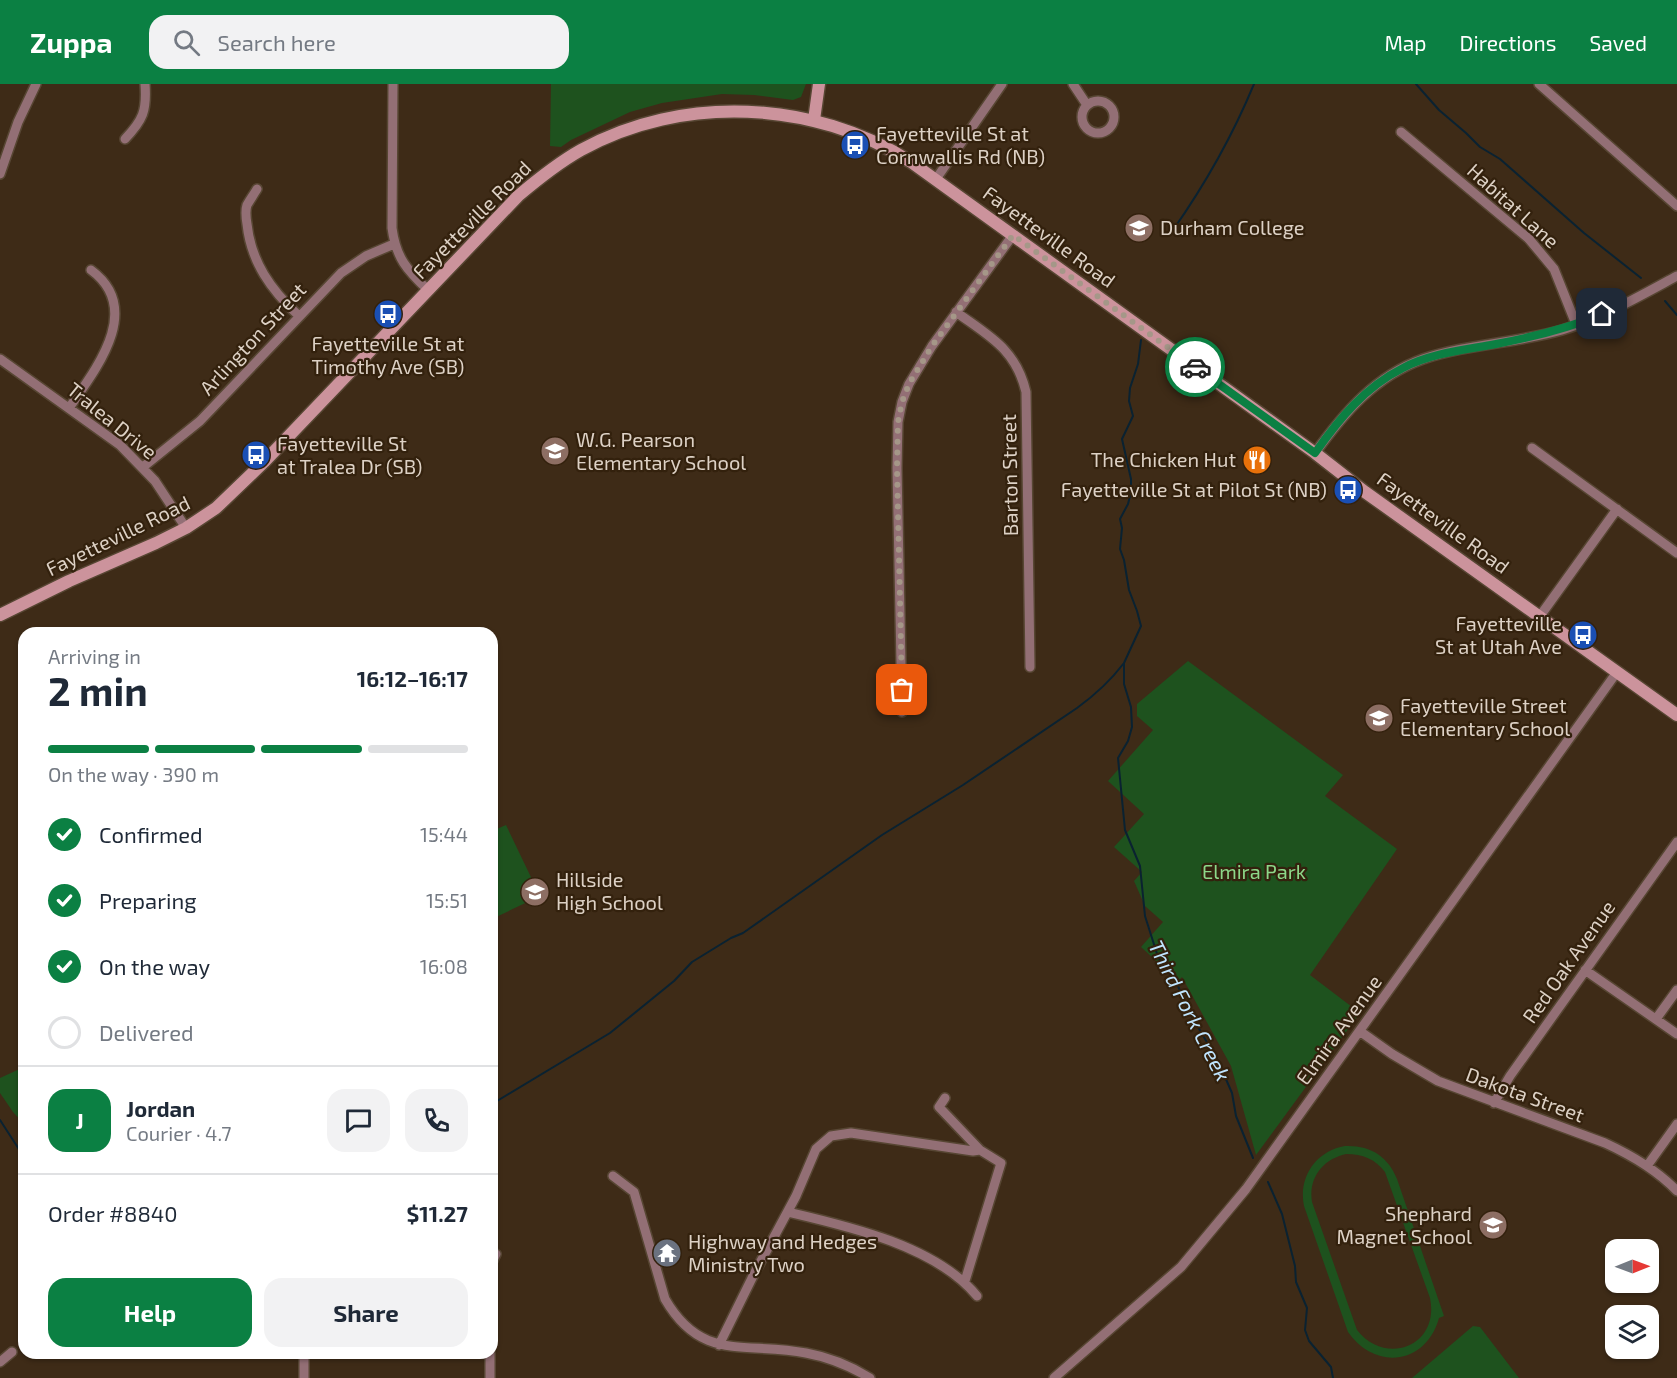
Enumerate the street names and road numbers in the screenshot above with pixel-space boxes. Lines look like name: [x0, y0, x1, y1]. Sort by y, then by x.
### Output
street label: Fayetteville Road: [407, 155, 535, 283]
street label: Habitat Lane: [1463, 158, 1564, 253]
street label: Fayetteville Road: [979, 180, 1120, 292]
street label: Arlington Street: [194, 277, 311, 399]
street label: Tralea Drive: [63, 377, 162, 464]
street label: Barton Street: [996, 413, 1022, 536]
street label: Fayetteville Road: [1373, 466, 1514, 578]
street label: Fayetteville Road: [42, 490, 193, 580]
street label: Red Oak Avenue: [1517, 895, 1619, 1027]
street label: Elmira Avenue: [1290, 970, 1386, 1089]
street label: Dakota Street: [1463, 1062, 1588, 1127]

